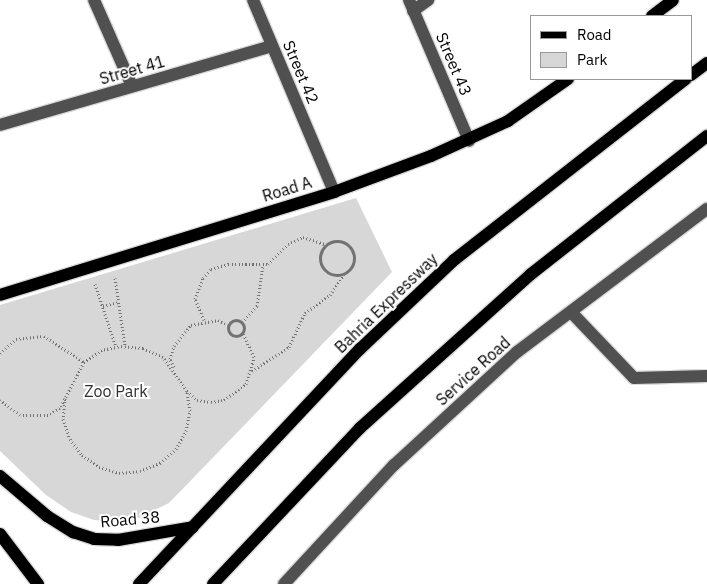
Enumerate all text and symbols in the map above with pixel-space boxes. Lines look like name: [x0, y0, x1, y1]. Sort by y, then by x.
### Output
legend: [530, 15, 692, 80]
text: Road: [577, 25, 612, 44]
street label: Street 43: [432, 29, 476, 99]
street label: Street 42: [279, 37, 323, 107]
text: Park: [577, 50, 607, 69]
street label: Street 41: [97, 52, 167, 88]
street label: Road A: [260, 172, 314, 206]
street label: Bahria Expressway: [331, 249, 441, 357]
street label: Service Road: [432, 333, 514, 409]
park label: Zoo Park: [84, 381, 148, 401]
street label: Road 38: [99, 507, 161, 531]

